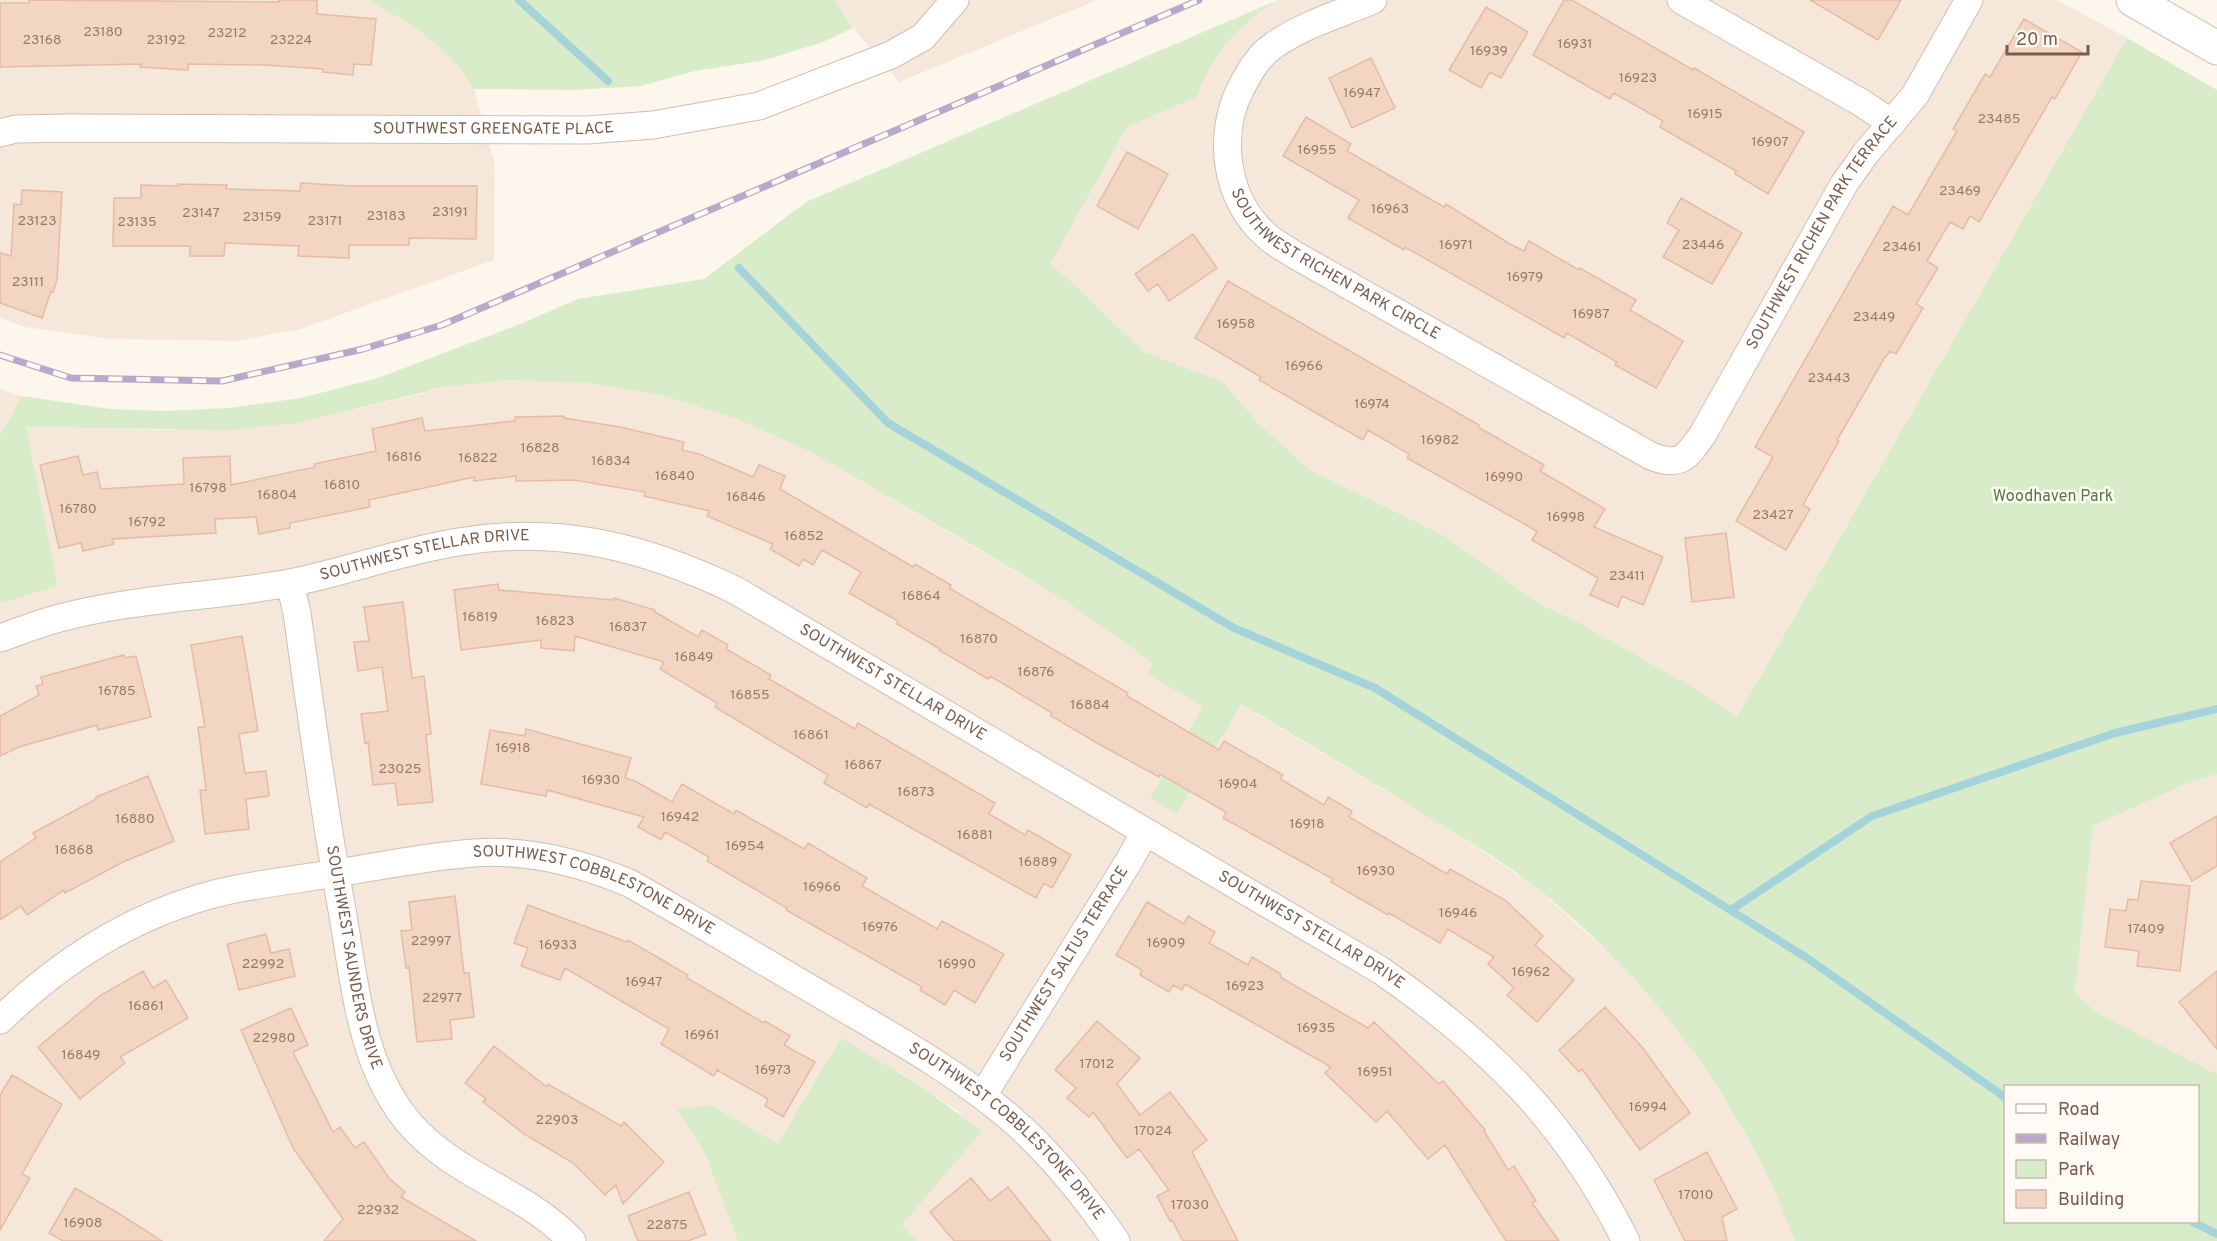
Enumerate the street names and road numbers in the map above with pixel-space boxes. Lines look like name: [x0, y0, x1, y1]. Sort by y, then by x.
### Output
street label: SOUTHWEST RICHEN PARK TERRACE: [1743, 113, 1902, 353]
street label: SOUTHWEST GREENGATE PLACE: [373, 118, 615, 140]
street label: SOUTHWEST RICHEN PARK CIRCLE: [1226, 185, 1444, 345]
street label: SOUTHWEST STELLAR DRIVE: [318, 526, 530, 586]
street label: SOUTHWEST STELLAR DRIVE: [795, 620, 990, 746]
street label: SOUTHWEST COBBLESTONE DRIVE: [472, 842, 718, 940]
street label: SOUTHWEST SAUNDERS DRIVE: [321, 844, 386, 1073]
street label: SOUTHWEST SALTUS TERRACE: [996, 863, 1133, 1066]
street label: SOUTHWEST STELLAR DRIVE: [1214, 867, 1408, 994]
street label: SOUTHWEST COBBLESTONE DRIVE: [905, 1039, 1108, 1224]

